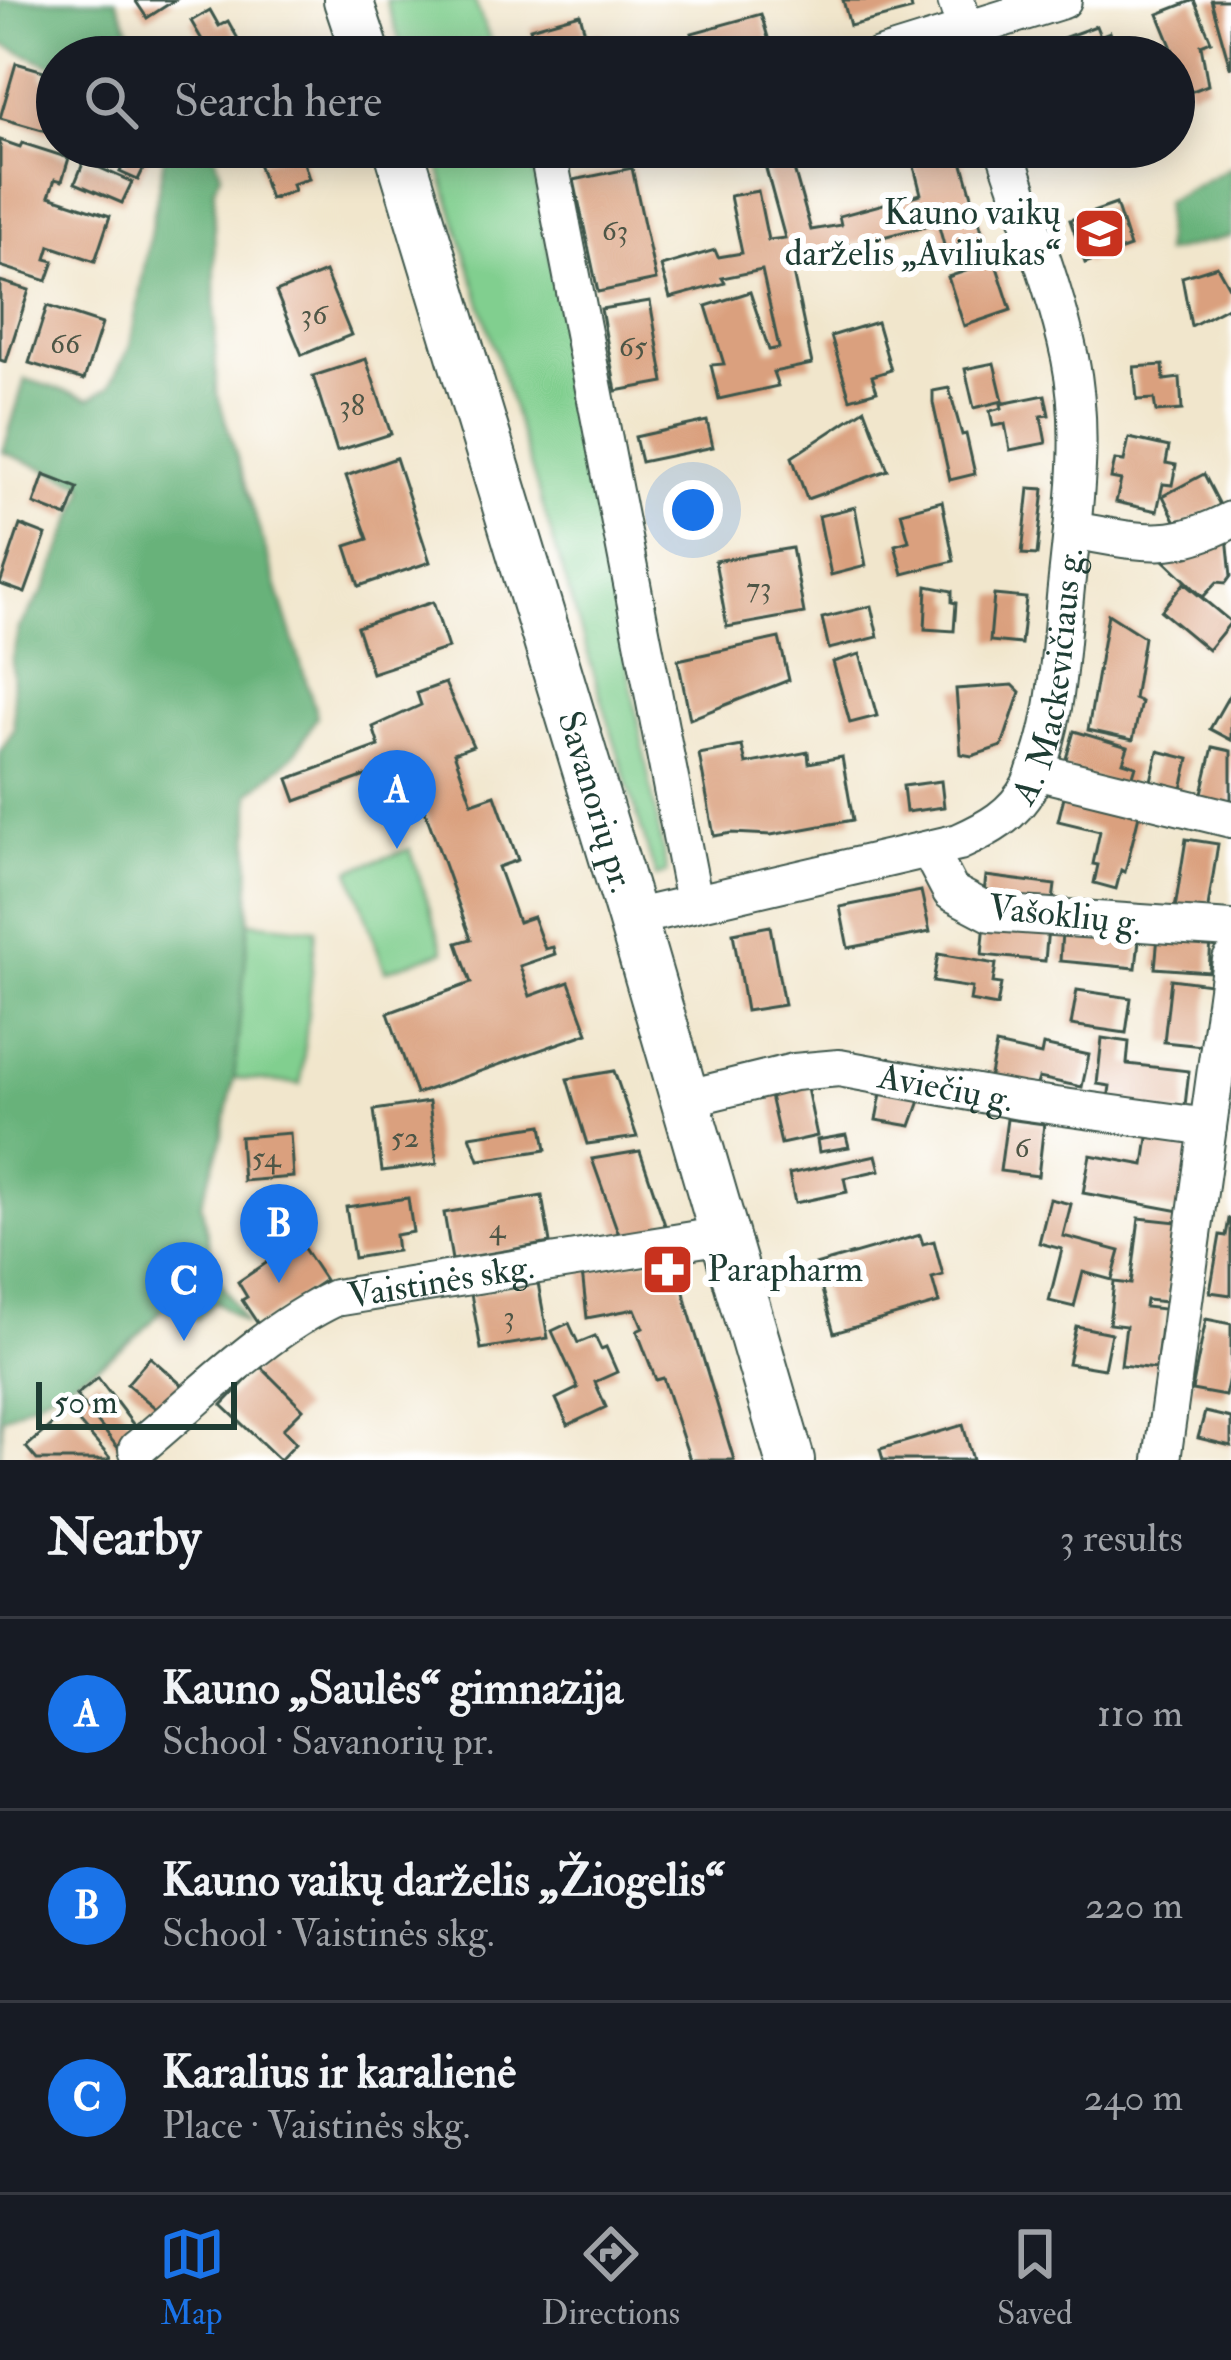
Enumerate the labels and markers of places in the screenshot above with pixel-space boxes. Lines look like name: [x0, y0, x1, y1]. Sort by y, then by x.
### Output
place label: Kauno vaikų darželis „Aviliukas“: [785, 190, 1061, 276]
school or university icon: Kauno vaikų darželis „Aviliukas“: [1072, 205, 1128, 261]
pin: A: [358, 750, 436, 849]
pin: B: [240, 1184, 318, 1283]
pharmacy icon: Parapharm: [640, 1241, 696, 1297]
pin: C: [145, 1242, 223, 1341]
place label: Parapharm: [707, 1247, 863, 1292]

